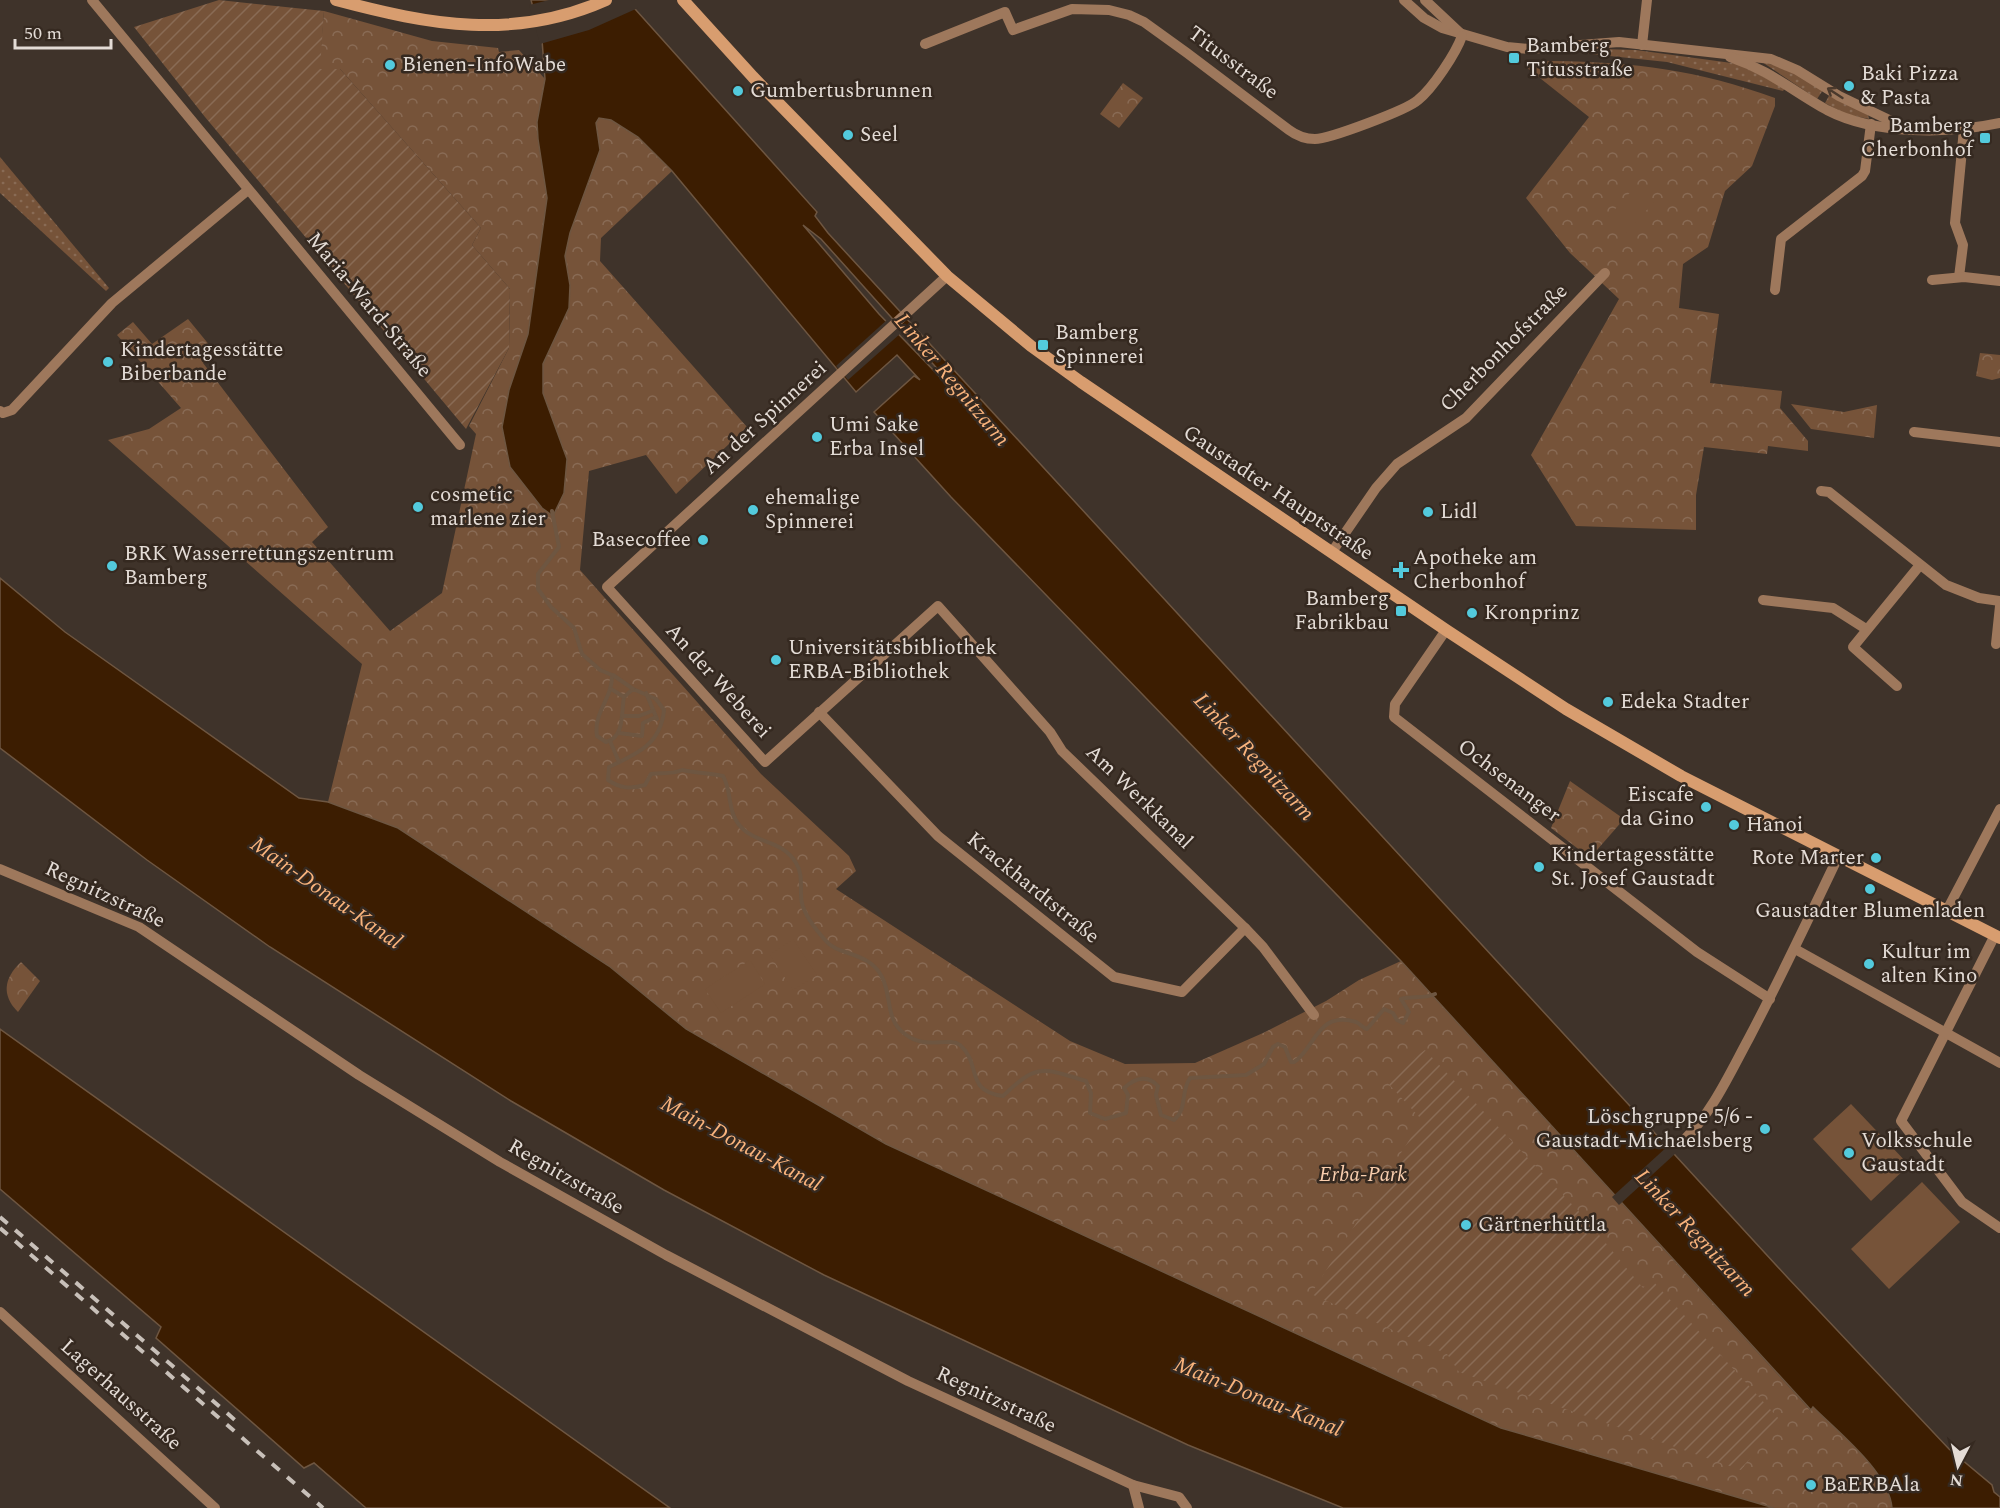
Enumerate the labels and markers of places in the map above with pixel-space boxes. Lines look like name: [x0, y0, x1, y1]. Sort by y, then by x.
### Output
place label: Bamberg Titusstraße: [1526, 30, 1633, 86]
place label: Bienen-InfoWabe: [402, 49, 566, 81]
marker: Bamberg Titusstraße: [1507, 51, 1521, 65]
marker: Bienen-InfoWabe: [383, 58, 397, 72]
place label: Baki Pizza & Pasta: [1861, 58, 1959, 114]
place label: Gumbertusbrunnen: [750, 75, 933, 107]
marker: Baki Pizza & Pasta: [1842, 79, 1856, 93]
marker: Gumbertusbrunnen: [731, 84, 745, 98]
place label: Bamberg Cherbonhof: [1861, 110, 1975, 166]
place label: Seel: [860, 119, 898, 151]
marker: Seel: [841, 128, 855, 142]
marker: Bamberg Cherbonhof: [1978, 131, 1992, 145]
place label: Bamberg Spinnerei: [1055, 317, 1144, 373]
place label: Kindertagesstätte Biberbande: [120, 334, 283, 390]
marker: Bamberg Spinnerei: [1036, 338, 1050, 352]
marker: Kindertagesstätte Biberbande: [101, 355, 115, 369]
place label: Umi Sake Erba Insel: [829, 409, 924, 465]
marker: Umi Sake Erba Insel: [810, 430, 824, 444]
place label: cosmetic marlene zier: [430, 479, 546, 535]
place label: ehemalige Spinnerei: [765, 482, 860, 538]
place label: Lidl: [1440, 496, 1478, 528]
marker: cosmetic marlene zier: [411, 500, 425, 514]
marker: ehemalige Spinnerei: [746, 503, 760, 517]
marker: Lidl: [1421, 505, 1435, 519]
place label: Basecoffee: [592, 524, 691, 556]
marker: Basecoffee: [696, 533, 710, 547]
place label: BRK Wasserrettungszentrum Bamberg: [124, 538, 394, 594]
place label: Apotheke am Cherbonhof: [1413, 542, 1537, 598]
marker: BRK Wasserrettungszentrum Bamberg: [105, 559, 119, 573]
marker: Apotheke am Cherbonhof: [1394, 563, 1408, 577]
place label: Bamberg Fabrikbau: [1294, 583, 1389, 639]
place label: Kronprinz: [1484, 597, 1580, 629]
marker: Bamberg Fabrikbau: [1394, 604, 1408, 618]
marker: Kronprinz: [1465, 606, 1479, 620]
place label: Universitätsbibliothek ERBA-Bibliothek: [788, 632, 997, 688]
marker: Universitätsbibliothek ERBA-Bibliothek: [769, 653, 783, 667]
place label: Edeka Stadter: [1620, 686, 1749, 718]
marker: Edeka Stadter: [1601, 695, 1615, 709]
place label: Eiscafe da Gino: [1620, 779, 1694, 835]
marker: Eiscafe da Gino: [1699, 800, 1713, 814]
place label: Hanoi: [1746, 809, 1803, 841]
marker: Hanoi: [1727, 818, 1741, 832]
place label: Kindertagesstätte St. Josef Gaustadt: [1551, 839, 1715, 895]
place label: Rote Marter: [1751, 842, 1864, 874]
marker: Rote Marter: [1869, 851, 1883, 865]
marker: Kindertagesstätte St. Josef Gaustadt: [1532, 860, 1546, 874]
marker: Gaustadter Blumenladen: [1863, 882, 1877, 896]
place label: Gaustadter Blumenladen: [1755, 895, 1985, 927]
place label: Kultur im alten Kino: [1881, 936, 1977, 992]
marker: Kultur im alten Kino: [1862, 957, 1876, 971]
place label: Löschgruppe 5/6 - Gaustadt-Michaelsberg: [1535, 1101, 1753, 1157]
marker: Löschgruppe 5/6 - Gaustadt-Michaelsberg: [1758, 1122, 1772, 1136]
place label: Volksschule Gaustadt: [1861, 1125, 1973, 1181]
marker: Volksschule Gaustadt: [1842, 1146, 1856, 1160]
place label: Gärtnerhüttla: [1478, 1209, 1607, 1241]
marker: Gärtnerhüttla: [1459, 1218, 1473, 1232]
place label: BaERBAla: [1823, 1469, 1921, 1501]
marker: BaERBAla: [1804, 1478, 1818, 1492]

